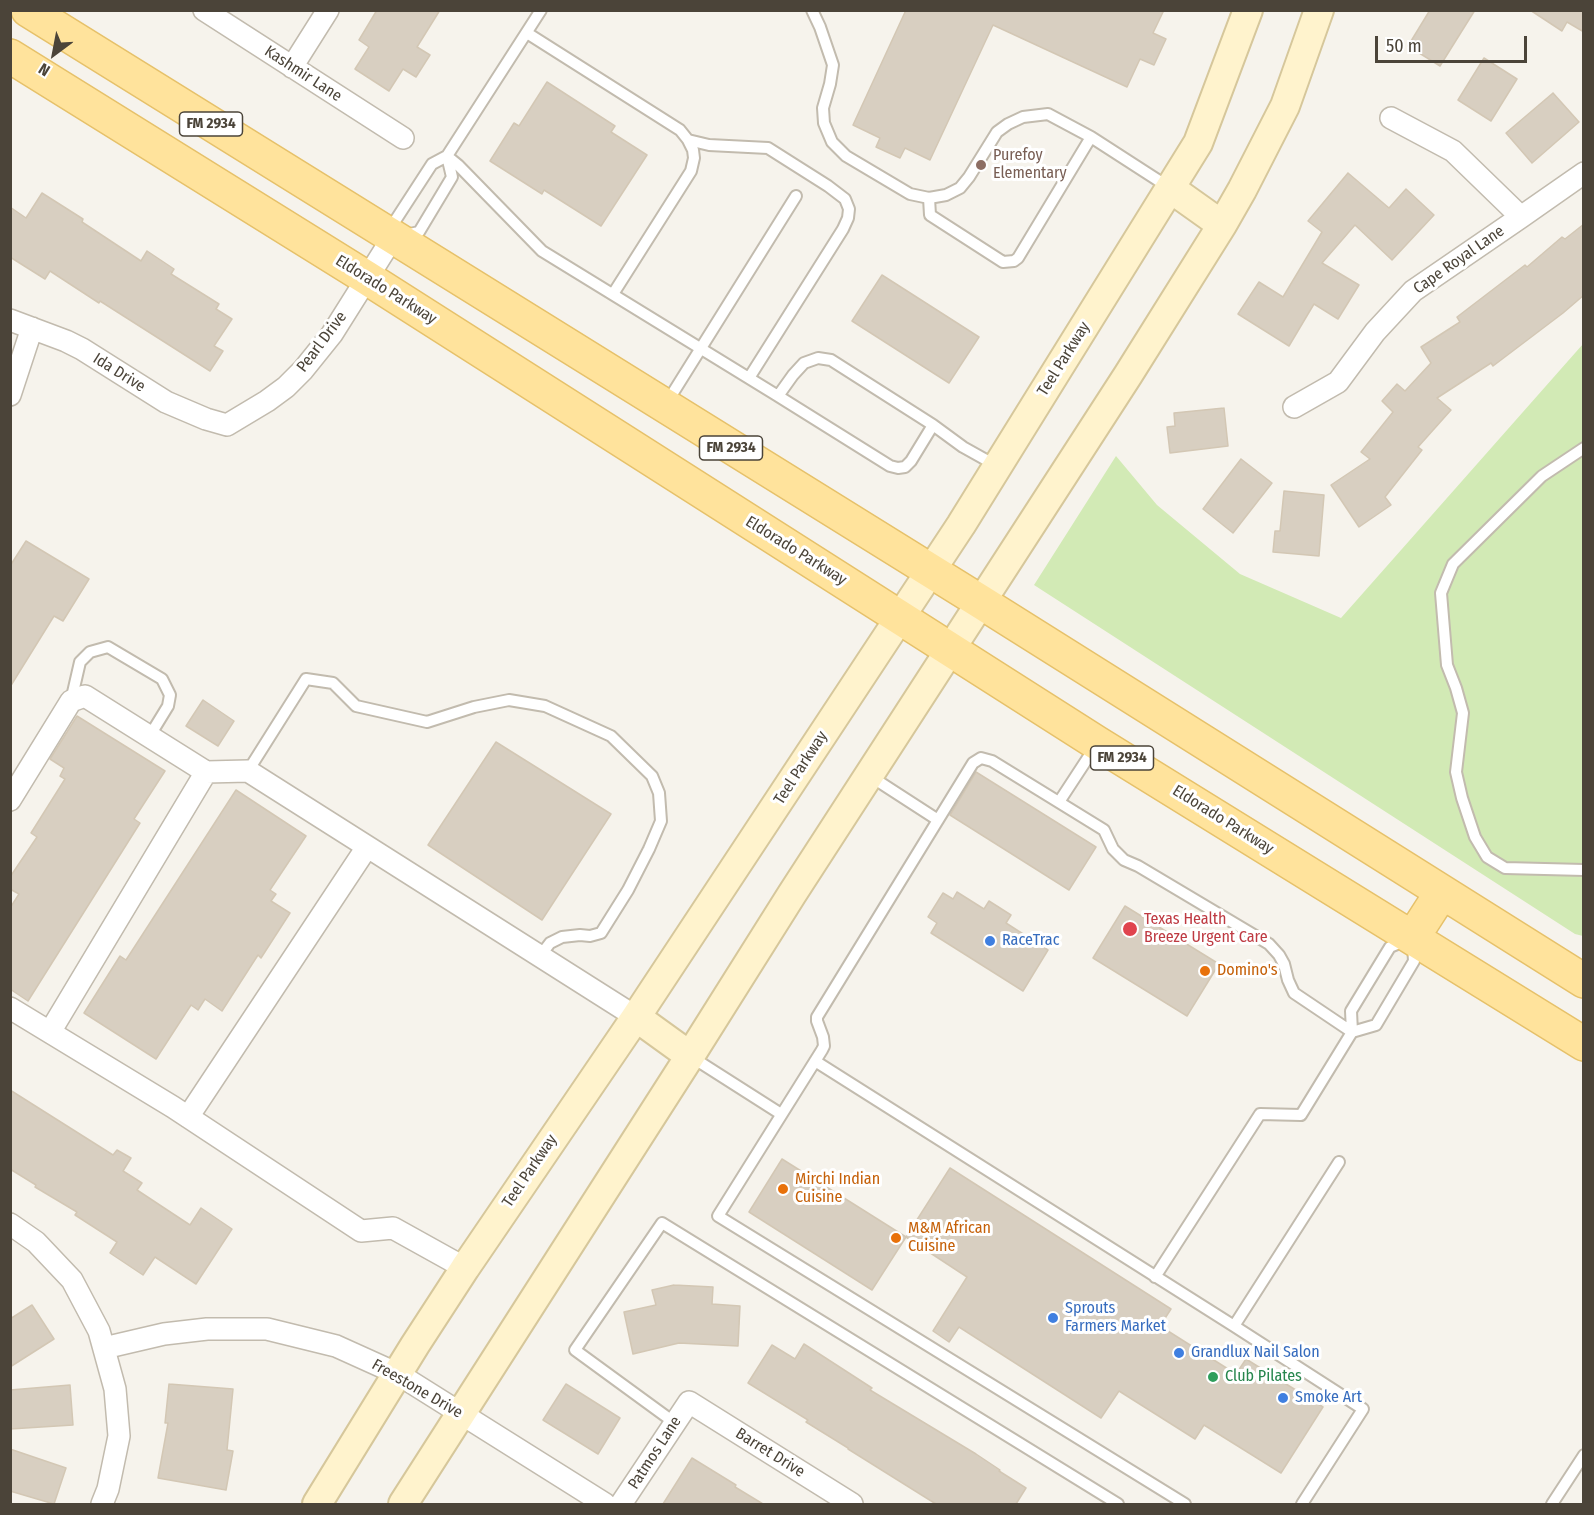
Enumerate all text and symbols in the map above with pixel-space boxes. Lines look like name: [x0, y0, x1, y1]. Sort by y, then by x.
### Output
north arrow: [24, 24, 84, 84]
scale bar: [1378, 24, 1530, 62]
text: 50 m: [1386, 35, 1422, 57]
street label: Kashmir Lane: [261, 42, 345, 106]
text: N: [35, 59, 53, 80]
road number: FM 2934: [180, 112, 242, 136]
place label: Purefoy Elementary: [993, 146, 1067, 184]
marker: Purefoy Elementary: [974, 158, 988, 172]
street label: Cape Royal Lane: [1410, 222, 1508, 298]
street label: Eldorado Parkway: [332, 251, 440, 329]
street label: Pearl Drive: [293, 308, 351, 376]
street label: Teel Parkway: [1034, 318, 1094, 400]
street label: Ida Drive: [89, 349, 149, 397]
road number: FM 2934: [700, 436, 762, 460]
street label: Eldorado Parkway: [742, 512, 850, 590]
street label: Teel Parkway: [770, 728, 832, 808]
road number: FM 2934: [1090, 746, 1154, 770]
street label: Eldorado Parkway: [1169, 781, 1277, 859]
place label: Texas Health Breeze Urgent Care: [1144, 910, 1268, 948]
marker: Texas Health Breeze Urgent Care: [1121, 920, 1139, 938]
place label: RaceTrac: [1002, 931, 1060, 951]
marker: RaceTrac: [983, 934, 997, 948]
place label: Domino's: [1217, 961, 1278, 981]
marker: Domino's: [1198, 964, 1212, 978]
street label: Teel Parkway: [499, 1131, 561, 1211]
place label: Mirchi Indian Cuisine: [795, 1170, 880, 1208]
marker: Mirchi Indian Cuisine: [776, 1182, 790, 1196]
place label: M&M African Cuisine: [908, 1219, 991, 1257]
marker: M&M African Cuisine: [889, 1231, 903, 1245]
place label: Sprouts Farmers Market: [1065, 1299, 1166, 1337]
marker: Sprouts Farmers Market: [1046, 1311, 1060, 1325]
place label: Grandlux Nail Salon: [1191, 1343, 1320, 1363]
marker: Grandlux Nail Salon: [1172, 1346, 1186, 1360]
street label: Freestone Drive: [368, 1355, 466, 1423]
place label: Club Pilates: [1225, 1367, 1302, 1387]
marker: Club Pilates: [1206, 1370, 1220, 1384]
place label: Smoke Art: [1295, 1388, 1362, 1408]
marker: Smoke Art: [1276, 1391, 1290, 1405]
street label: Patmos Lane: [624, 1413, 686, 1493]
street label: Barret Drive: [732, 1424, 808, 1482]

